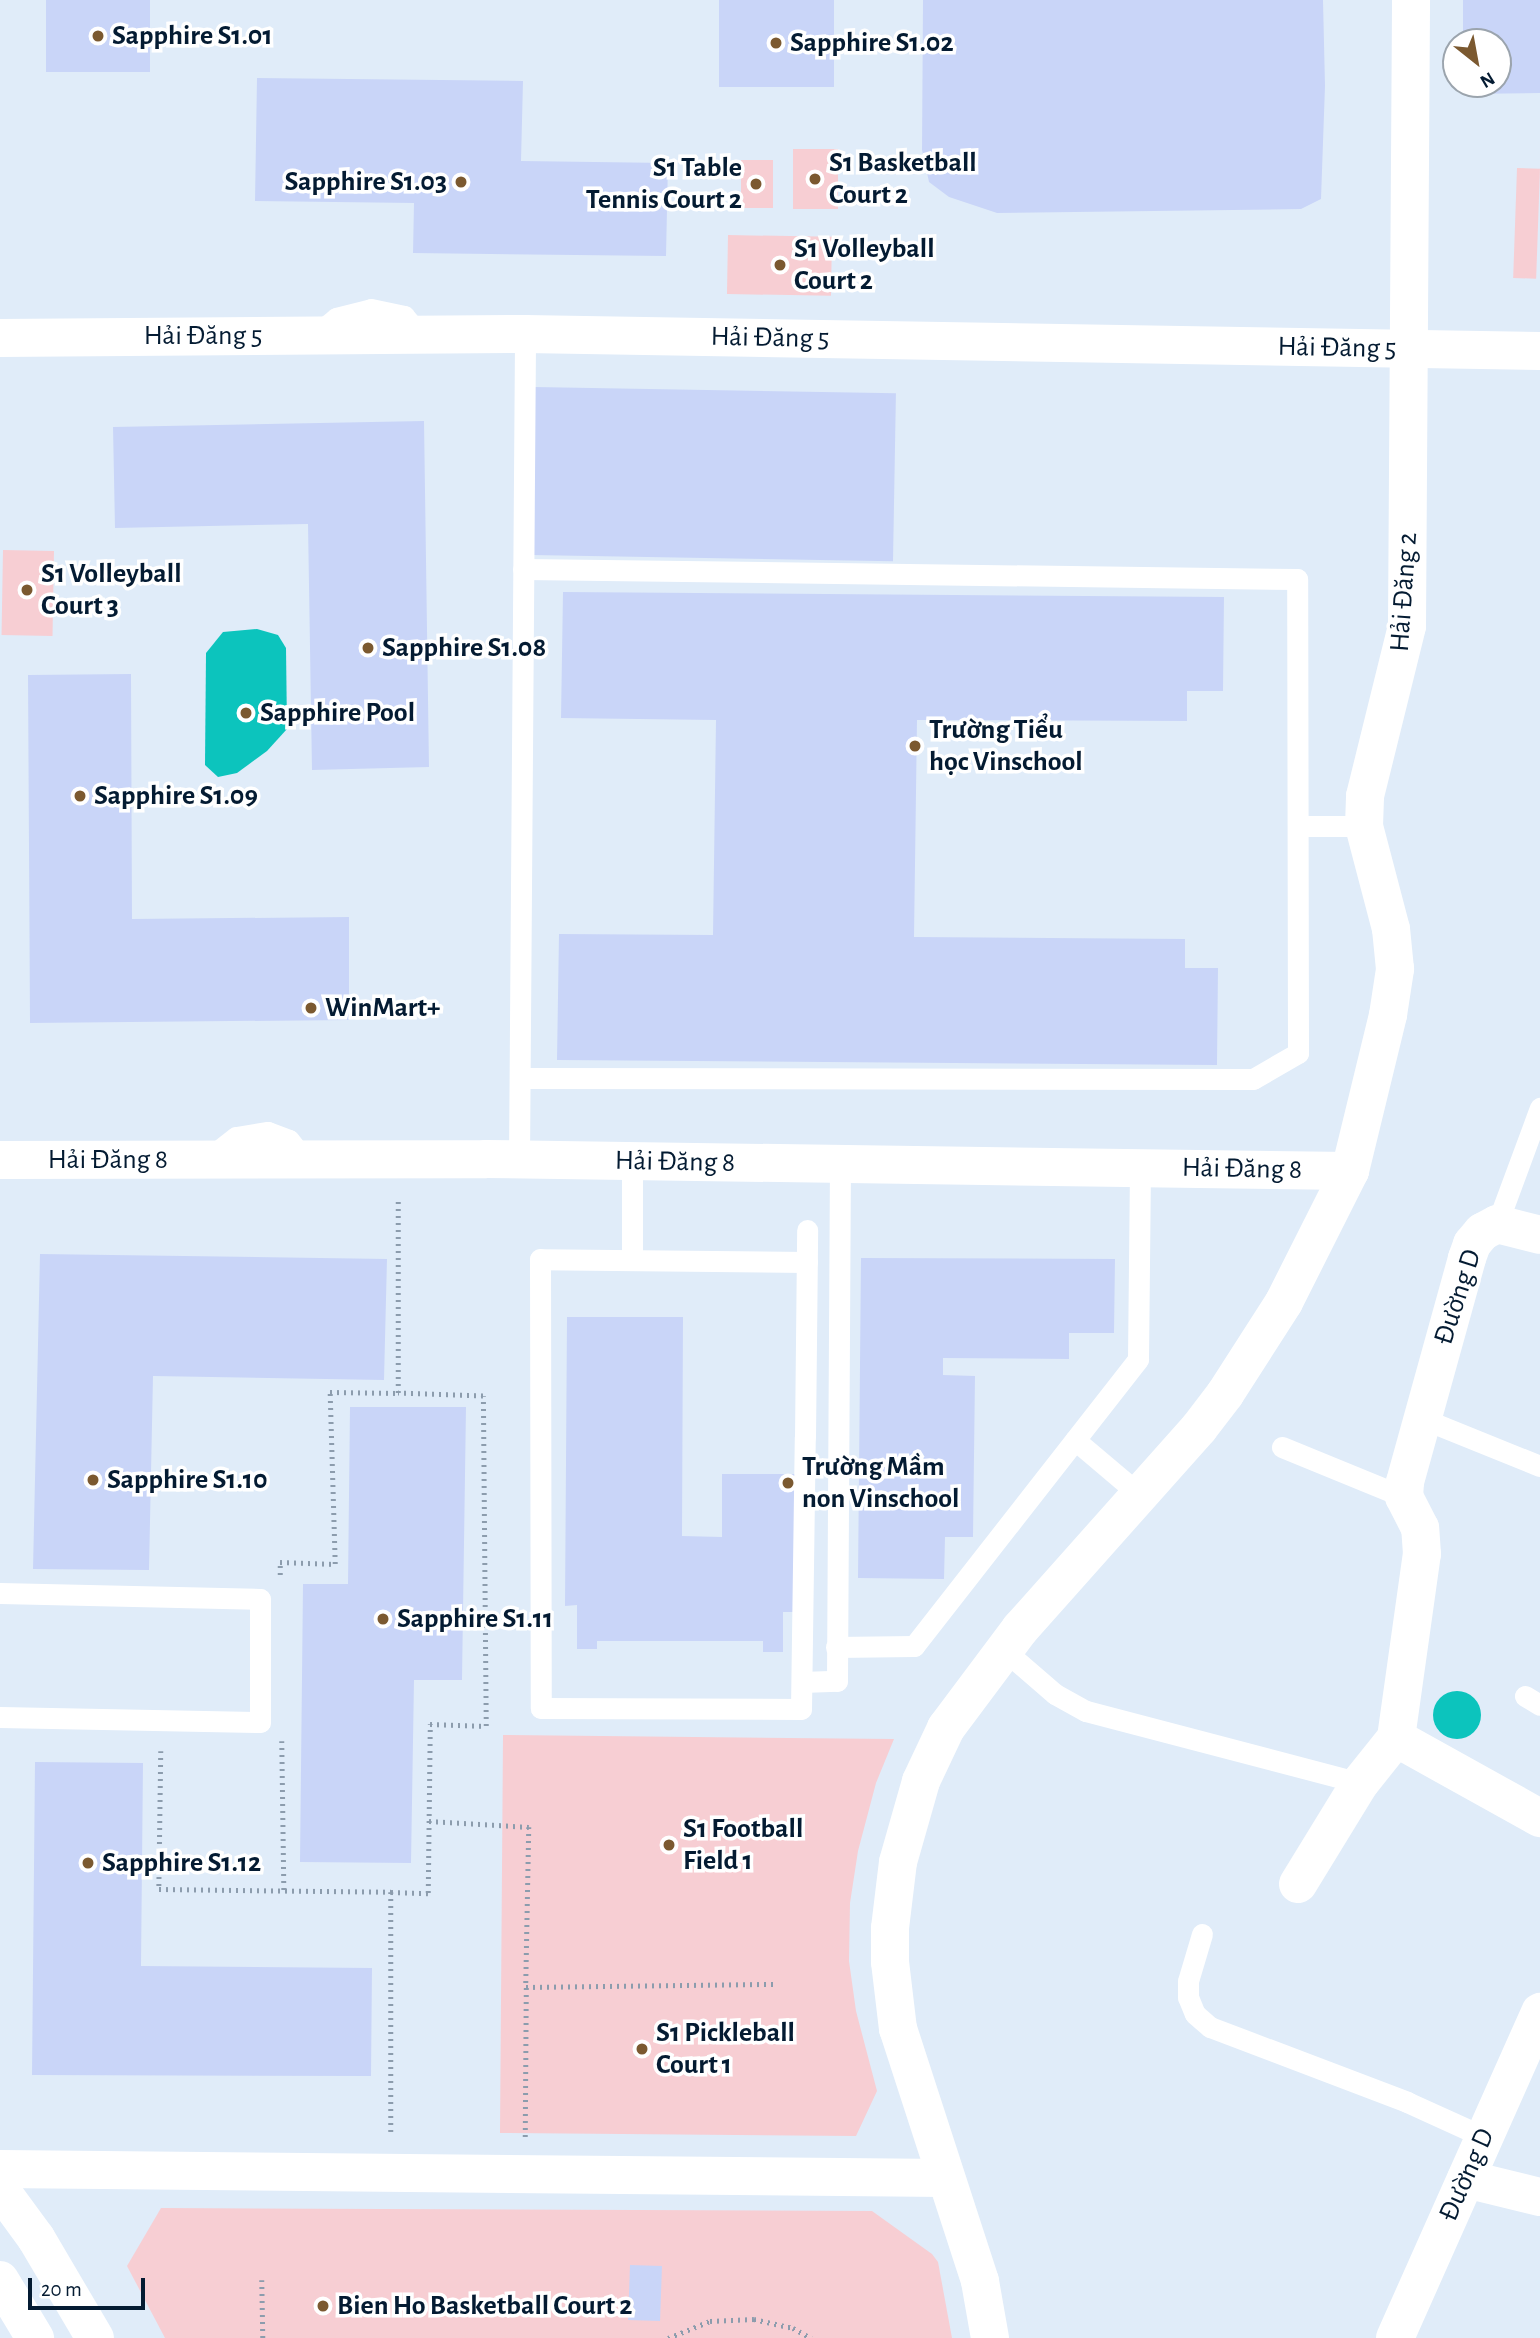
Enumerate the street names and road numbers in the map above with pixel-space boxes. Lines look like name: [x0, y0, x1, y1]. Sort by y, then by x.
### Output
street label: Hải Đăng 5: [144, 319, 262, 353]
street label: Hải Đăng 5: [710, 320, 830, 356]
street label: Hải Đăng 5: [1277, 330, 1397, 366]
street label: Hải Đăng 2: [1383, 531, 1425, 653]
street label: Hải Đăng 8: [48, 1143, 168, 1177]
street label: Hải Đăng 8: [615, 1144, 735, 1180]
street label: Hải Đăng 8: [1182, 1151, 1302, 1187]
street label: Đường D: [1427, 1245, 1489, 1349]
street label: Đường D: [1432, 2123, 1502, 2227]

